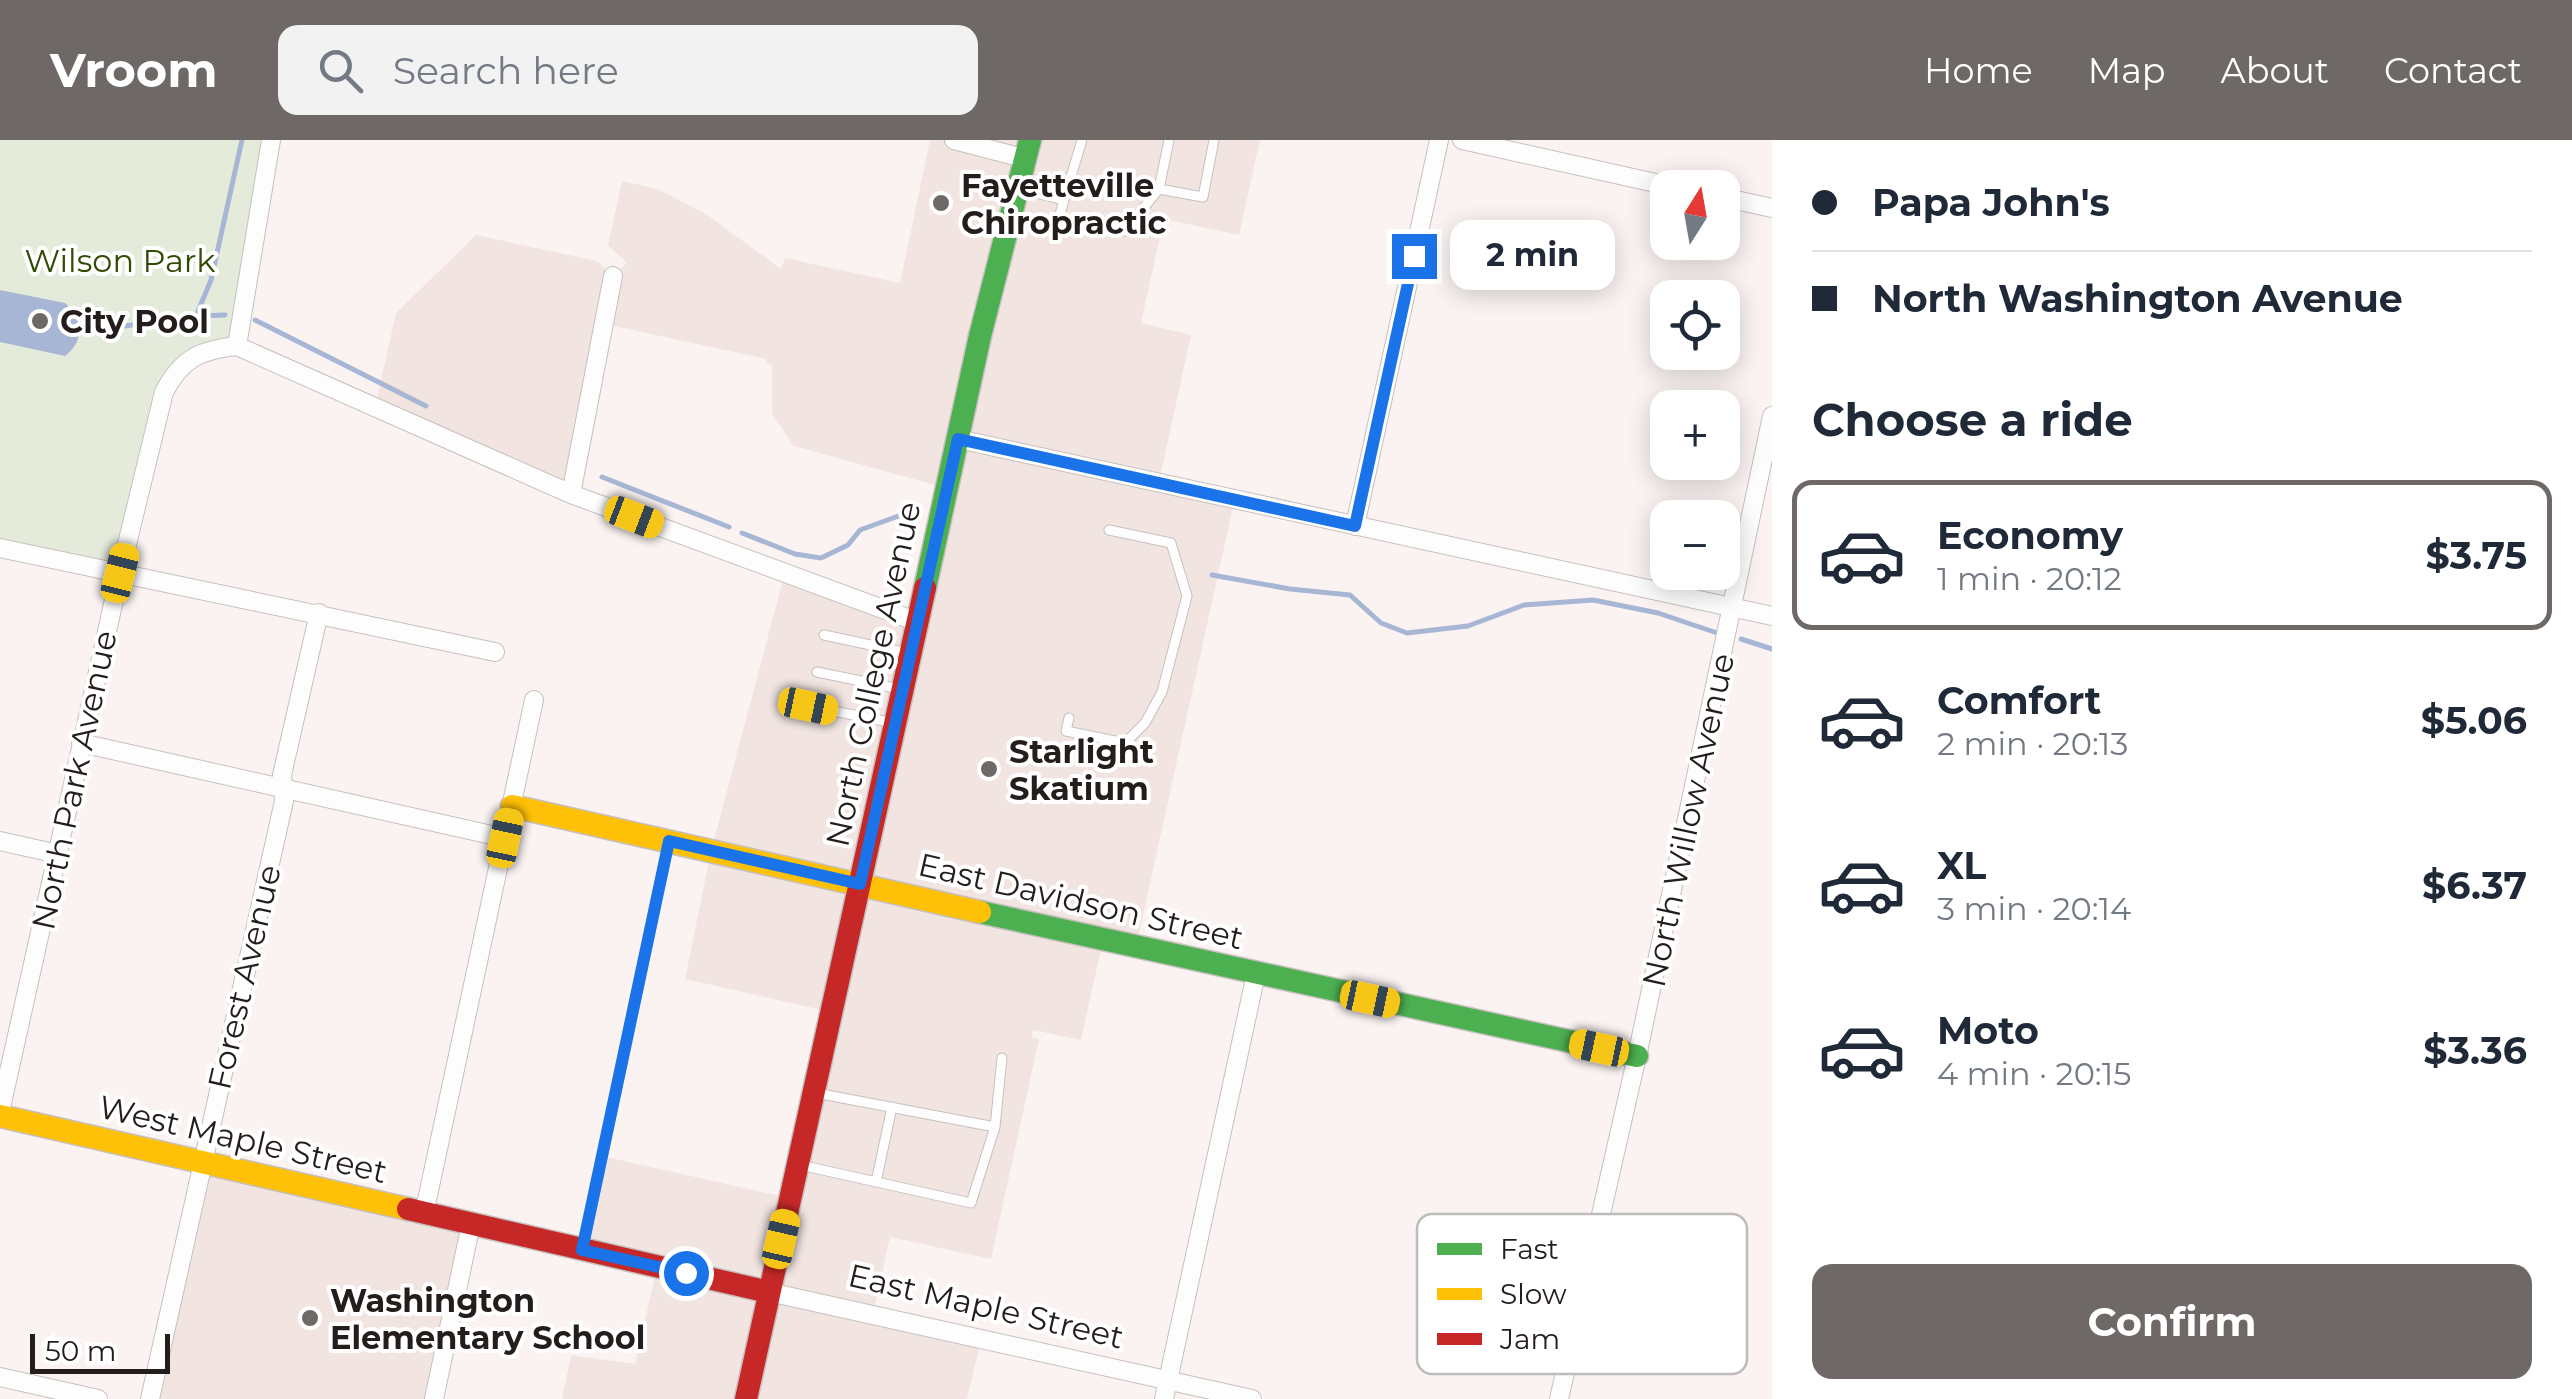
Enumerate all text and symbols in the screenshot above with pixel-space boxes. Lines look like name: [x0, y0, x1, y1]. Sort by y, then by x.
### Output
search box: [278, 25, 978, 115]
text: Vroom: [50, 41, 218, 99]
icon: search: [313, 43, 368, 98]
text: Search here: [393, 47, 619, 94]
text: Home: [1924, 49, 2033, 92]
text: Map: [2088, 49, 2166, 92]
text: About: [2221, 49, 2329, 92]
text: Contact: [2384, 49, 2522, 92]
place label: Fayetteville Chiropractic: [961, 166, 1167, 242]
north arrow: [1650, 170, 1740, 260]
map controls: [1650, 170, 1740, 590]
text: Papa John's: [1872, 179, 2110, 226]
marker: Fayetteville Chiropractic: [930, 192, 952, 214]
callout: 2 min: [1449, 221, 1614, 291]
route end: [1392, 234, 1437, 279]
text: 2 min: [1486, 235, 1579, 274]
park label: Wilson Park: [25, 241, 216, 280]
text: North Washington Avenue: [1872, 275, 2403, 322]
button: locate: [1650, 280, 1740, 370]
place label: City Pool: [60, 302, 209, 341]
marker: City Pool: [29, 310, 51, 332]
button: +: [1650, 390, 1740, 480]
text: Choose a ride: [1812, 392, 2133, 447]
car: [601, 492, 667, 542]
street label: North College Avenue: [817, 498, 929, 850]
button: −: [1650, 500, 1740, 590]
icon: car: [1817, 510, 1907, 600]
text: Economy: [1937, 512, 2123, 559]
text: $3.75: [2426, 532, 2527, 579]
car: [98, 540, 142, 606]
text: 1 min · 20:12: [1937, 559, 2122, 598]
street label: North Park Avenue: [23, 627, 125, 933]
street label: North Willow Avenue: [1634, 650, 1742, 990]
icon: car: [1817, 675, 1907, 765]
text: Comfort: [1937, 677, 2101, 724]
car: [776, 685, 840, 727]
text: $5.06: [2421, 697, 2527, 744]
text: 2 min · 20:13: [1937, 724, 2128, 763]
place label: Starlight Skatium: [1009, 732, 1154, 808]
marker: Starlight Skatium: [978, 758, 1000, 780]
car: [484, 806, 526, 870]
icon: car: [1817, 840, 1907, 930]
text: XL: [1937, 842, 1986, 889]
street label: East Davidson Street: [915, 845, 1247, 957]
street label: Forest Avenue: [199, 861, 289, 1093]
text: $6.37: [2422, 862, 2527, 909]
text: 3 min · 20:14: [1937, 889, 2131, 928]
car: [1338, 978, 1402, 1020]
icon: car: [1817, 1005, 1907, 1095]
text: Moto: [1937, 1007, 2039, 1054]
car: [1567, 1027, 1631, 1069]
text: $3.36: [2423, 1027, 2527, 1074]
text: 4 min · 20:15: [1937, 1054, 2131, 1093]
street label: West Maple Street: [95, 1087, 391, 1191]
car: [760, 1206, 802, 1272]
legend: [1417, 1214, 1747, 1374]
text: Fast: [1500, 1232, 1559, 1266]
route start: [664, 1251, 709, 1296]
street label: East Maple Street: [845, 1255, 1127, 1357]
button: Confirm: [1812, 1264, 2532, 1379]
text: Slow: [1500, 1277, 1567, 1311]
place label: Washington Elementary School: [330, 1281, 645, 1357]
marker: Washington Elementary School: [299, 1307, 321, 1329]
text: Jam: [1499, 1322, 1560, 1356]
scale bar: [30, 1329, 170, 1374]
text: 50 m: [45, 1334, 116, 1368]

